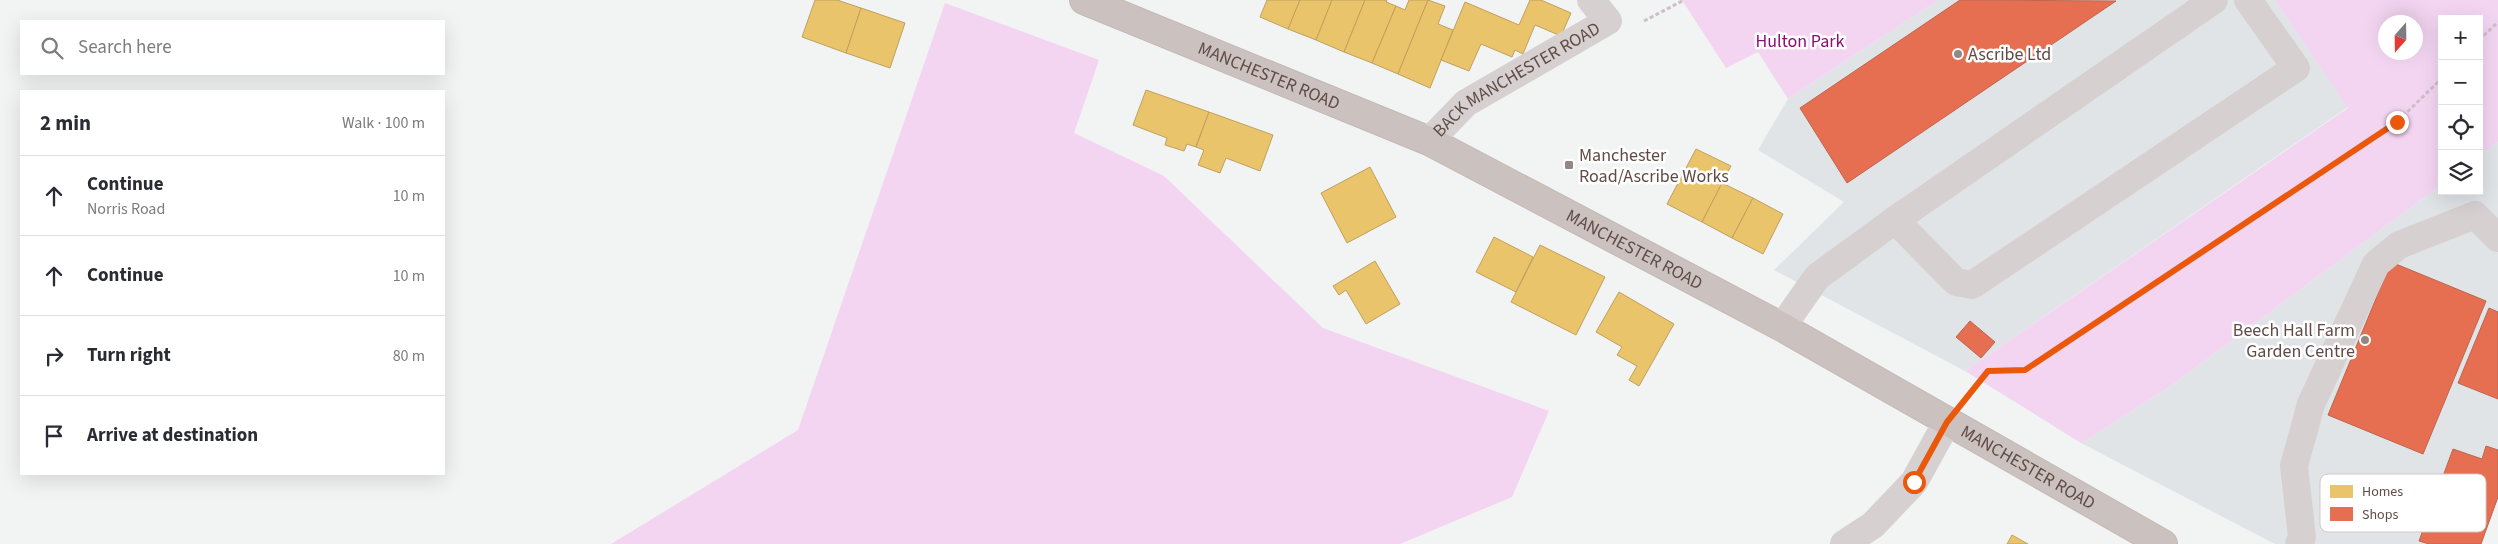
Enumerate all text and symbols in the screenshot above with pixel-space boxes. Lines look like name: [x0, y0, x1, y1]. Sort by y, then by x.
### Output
north arrow: [2378, 15, 2423, 60]
map controls: [2438, 15, 2483, 195]
button: +: [2438, 15, 2483, 60]
street label: BACK MANCHESTER ROAD: [1427, 16, 1605, 142]
search box: [20, 20, 445, 75]
park label: Hulton Park: [1756, 29, 1844, 54]
icon: search: [38, 34, 66, 62]
text: Search here: [78, 34, 172, 61]
street label: MANCHESTER ROAD: [1194, 35, 1344, 116]
place label: Ascribe Ltd: [1968, 42, 2051, 67]
marker: Ascribe Ltd: [1952, 48, 1964, 60]
button: −: [2438, 60, 2483, 105]
button: locate: [2438, 105, 2483, 150]
text: 2 min: [40, 108, 91, 138]
route end: [2386, 111, 2409, 134]
text: Walk · 100 m: [342, 112, 425, 134]
place label: Manchester Road/Ascribe Works: [1579, 143, 1729, 189]
button: layers: [2438, 150, 2483, 195]
marker: Manchester Road/Ascribe Works: [1563, 159, 1575, 171]
text: Continue: [87, 171, 164, 198]
icon: ahead: [40, 182, 68, 210]
text: 10 m: [393, 185, 425, 207]
text: Norris Road: [87, 198, 165, 220]
street label: MANCHESTER ROAD: [1562, 203, 1707, 296]
icon: ahead: [40, 262, 68, 290]
text: Continue: [87, 262, 164, 289]
text: 10 m: [393, 265, 425, 287]
place label: Beech Hall Farm Garden Centre: [2233, 318, 2355, 364]
marker: Beech Hall Farm Garden Centre: [2359, 334, 2371, 346]
icon: right: [40, 342, 68, 370]
text: Turn right: [87, 342, 171, 369]
text: 80 m: [393, 345, 425, 367]
street label: MANCHESTER ROAD: [1956, 419, 2100, 515]
icon: arrive: [40, 422, 68, 450]
text: Arrive at destination: [87, 422, 258, 449]
route start: [1903, 471, 1926, 494]
legend: [2320, 474, 2486, 532]
text: Homes: [2362, 482, 2403, 502]
text: Shops: [2362, 505, 2398, 525]

